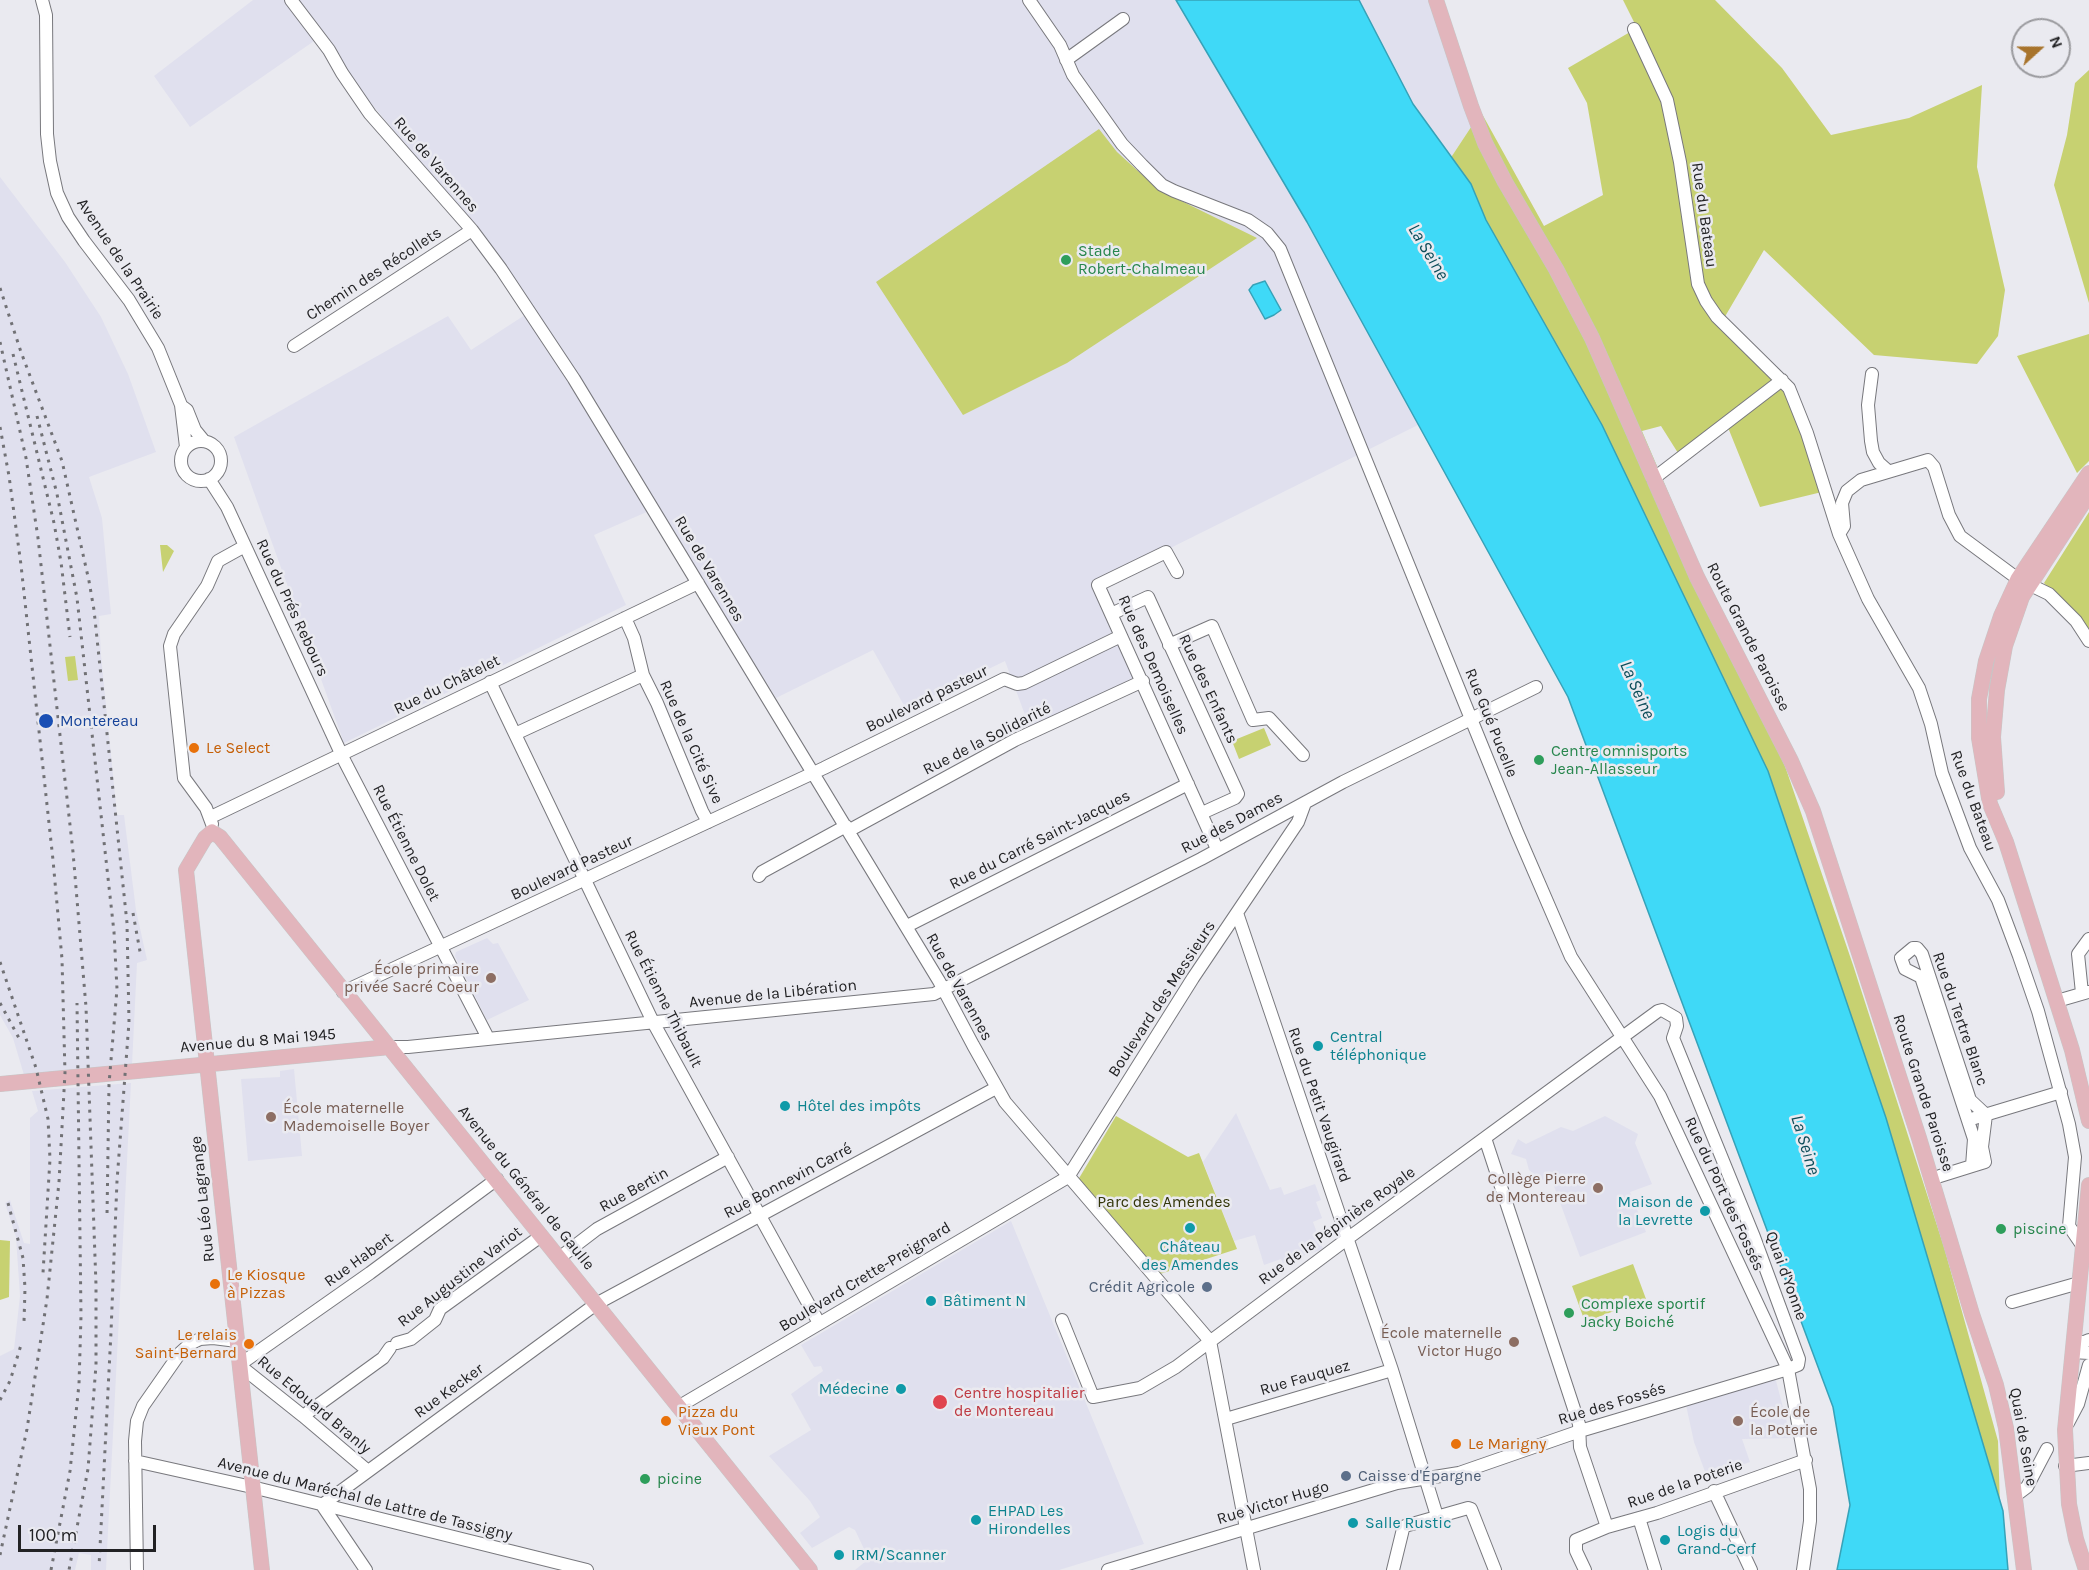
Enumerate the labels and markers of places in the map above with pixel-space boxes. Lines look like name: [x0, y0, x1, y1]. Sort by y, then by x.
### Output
place label: Stade Robert-Chalmeau: [1078, 241, 1206, 279]
marker: Stade Robert-Chalmeau: [1059, 253, 1073, 267]
place label: Montereau: [60, 711, 139, 731]
marker: Montereau: [37, 712, 55, 730]
place label: Le Select: [206, 738, 270, 758]
marker: Le Select: [187, 741, 201, 755]
place label: Centre omnisports Jean-Allasseur: [1551, 741, 1687, 779]
marker: Centre omnisports Jean-Allasseur: [1532, 753, 1546, 767]
place label: École primaire privée Sacré Coeur: [344, 959, 479, 997]
marker: École primaire privée Sacré Coeur: [484, 971, 498, 985]
place label: Central téléphonique: [1330, 1027, 1426, 1065]
marker: Central téléphonique: [1311, 1039, 1325, 1053]
place label: Hôtel des impôts: [797, 1096, 921, 1116]
place label: École maternelle Mademoiselle Boyer: [283, 1098, 429, 1136]
marker: Hôtel des impôts: [778, 1099, 792, 1113]
marker: École maternelle Mademoiselle Boyer: [264, 1110, 278, 1124]
place label: Collège Pierre de Montereau: [1486, 1169, 1586, 1207]
marker: Collège Pierre de Montereau: [1591, 1181, 1605, 1195]
place label: Maison de la Levrette: [1618, 1192, 1693, 1230]
marker: Maison de la Levrette: [1698, 1204, 1712, 1218]
place label: piscine: [2013, 1219, 2066, 1239]
marker: Château des Amendes: [1183, 1221, 1197, 1235]
marker: piscine: [1994, 1222, 2008, 1236]
place label: Château des Amendes: [1141, 1237, 1239, 1275]
place label: Le Kiosque à Pizzas: [227, 1265, 305, 1303]
marker: Le Kiosque à Pizzas: [208, 1277, 222, 1291]
place label: Crédit Agricole: [1089, 1277, 1195, 1297]
marker: Crédit Agricole: [1200, 1280, 1214, 1294]
place label: Bâtiment N: [943, 1291, 1026, 1311]
marker: Bâtiment N: [924, 1294, 938, 1308]
place label: Complexe sportif Jacky Boiché: [1581, 1294, 1705, 1332]
marker: Complexe sportif Jacky Boiché: [1562, 1306, 1576, 1320]
place label: École maternelle Victor Hugo: [1381, 1323, 1502, 1361]
place label: Le relais Saint-Bernard: [135, 1325, 237, 1363]
marker: École maternelle Victor Hugo: [1507, 1335, 1521, 1349]
marker: Le relais Saint-Bernard: [242, 1337, 256, 1351]
place label: Médecine: [819, 1379, 889, 1399]
marker: Médecine: [894, 1382, 908, 1396]
place label: Centre hospitalier de Montereau: [954, 1383, 1084, 1421]
marker: Centre hospitalier de Montereau: [931, 1393, 949, 1411]
place label: Pizza du Vieux Pont: [678, 1402, 755, 1440]
place label: École de la Poterie: [1750, 1402, 1818, 1440]
marker: Pizza du Vieux Pont: [659, 1414, 673, 1428]
marker: École de la Poterie: [1731, 1414, 1745, 1428]
place label: Le Marigny: [1468, 1434, 1547, 1454]
marker: Le Marigny: [1449, 1437, 1463, 1451]
place label: Caisse d'Épargne: [1358, 1466, 1481, 1486]
place label: picine: [657, 1469, 702, 1489]
marker: Caisse d'Épargne: [1339, 1469, 1353, 1483]
marker: picine: [638, 1472, 652, 1486]
place label: EHPAD Les Hirondelles: [988, 1501, 1071, 1539]
marker: EHPAD Les Hirondelles: [969, 1513, 983, 1527]
place label: Salle Rustic: [1365, 1513, 1451, 1533]
marker: Salle Rustic: [1346, 1516, 1360, 1530]
place label: Logis du Grand-Cerf: [1677, 1521, 1756, 1559]
marker: Logis du Grand-Cerf: [1658, 1533, 1672, 1547]
place label: IRM/Scanner: [851, 1545, 946, 1565]
marker: IRM/Scanner: [832, 1548, 846, 1562]

